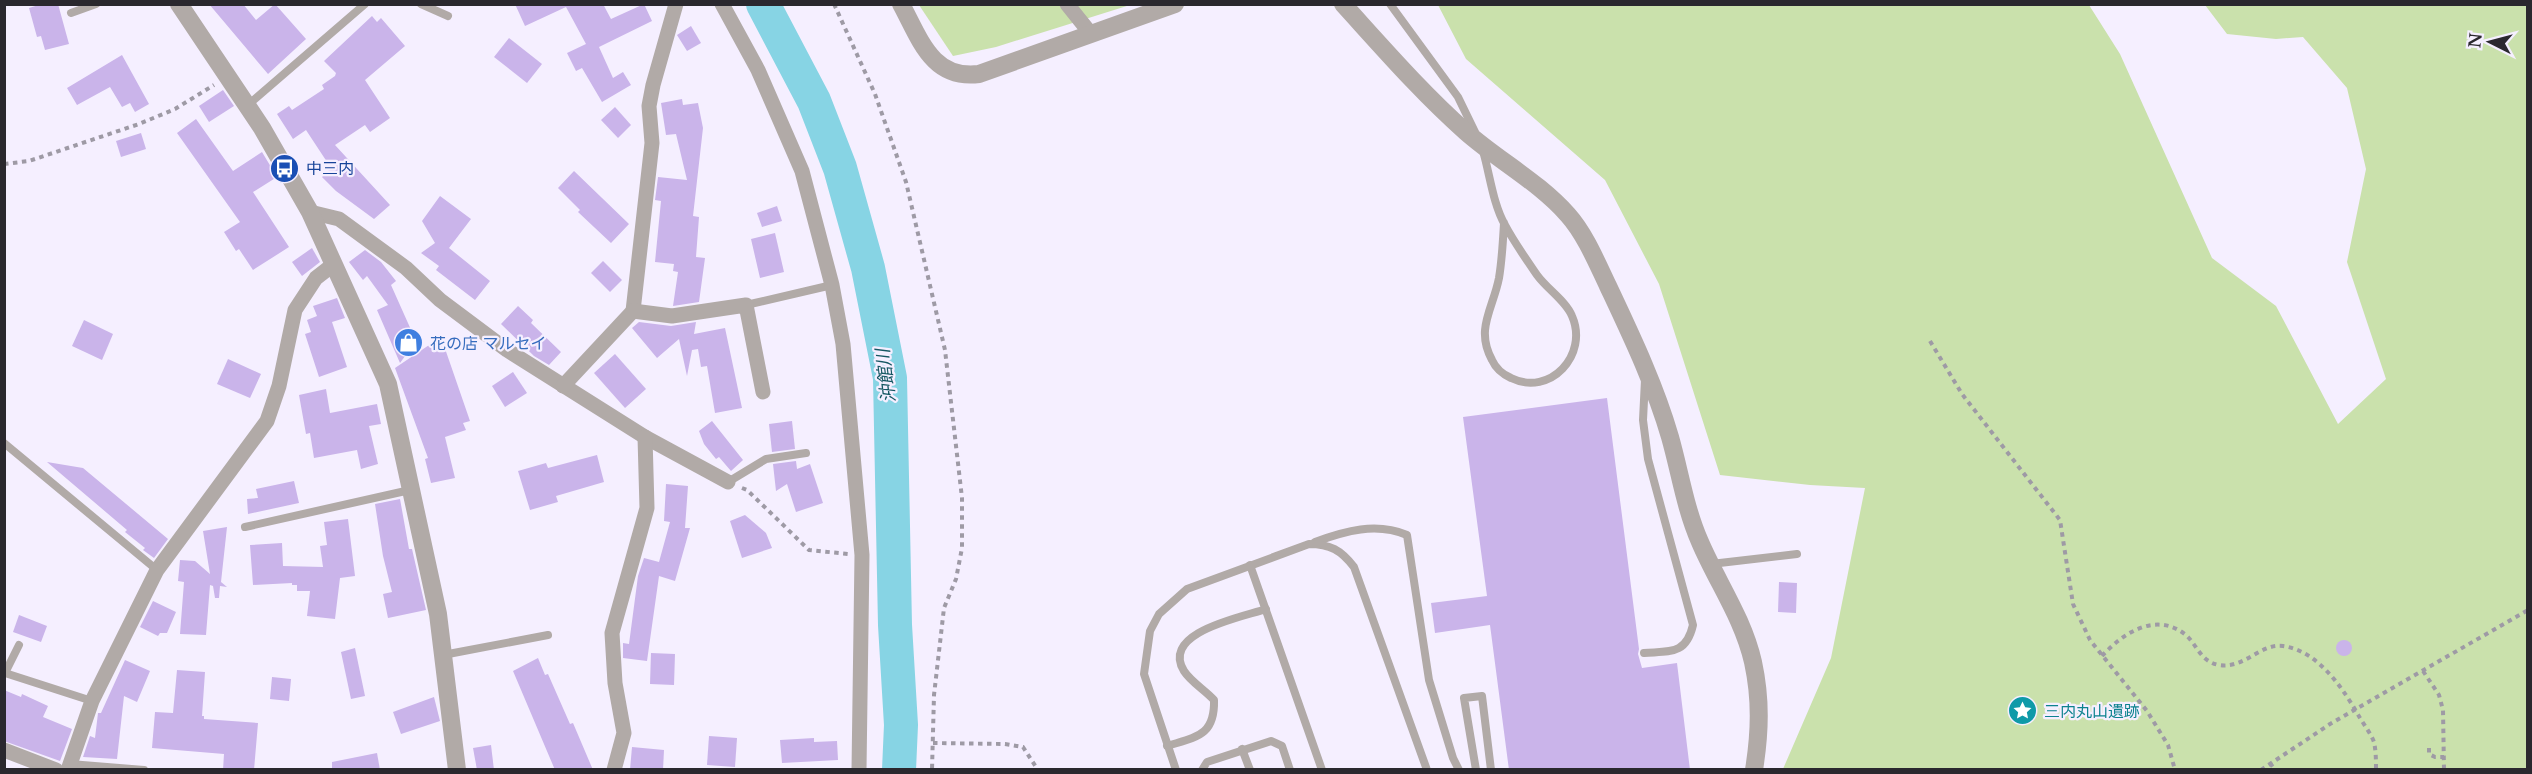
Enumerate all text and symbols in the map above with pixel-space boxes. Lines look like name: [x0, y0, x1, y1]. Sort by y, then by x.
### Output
north arrow: [2460, 12, 2520, 72]
text: N: [2464, 32, 2486, 49]
bus stop icon: 中三内: [269, 152, 301, 184]
place label: 中三内: [306, 158, 354, 178]
shop icon: 花の店 マルセイ: [393, 327, 425, 359]
place label: 花の店 マルセイ: [430, 333, 547, 353]
water label: 沖館川: [872, 346, 900, 404]
place icon: 三内丸山遺跡: [2007, 695, 2039, 727]
place label: 三内丸山遺跡: [2044, 701, 2140, 721]

